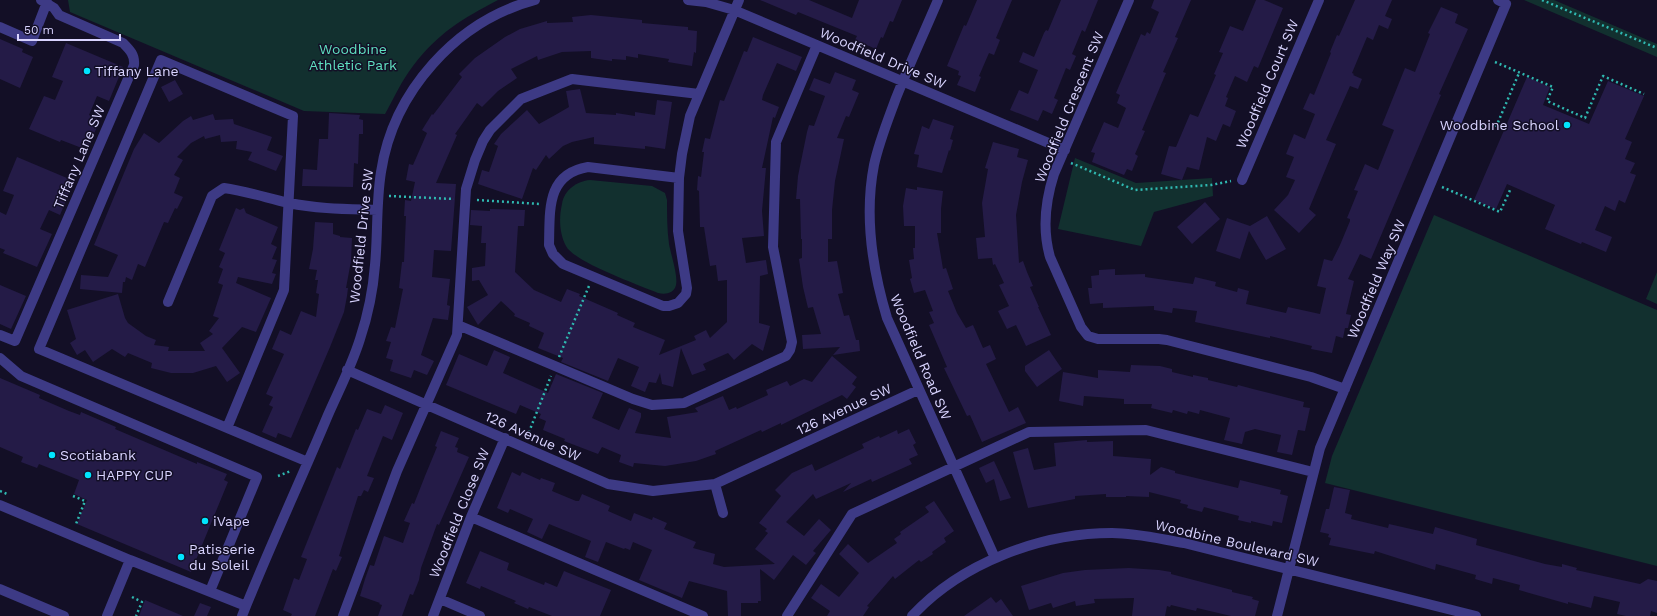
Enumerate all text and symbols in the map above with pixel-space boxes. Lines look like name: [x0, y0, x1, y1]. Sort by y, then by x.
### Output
scale bar: [18, 16, 120, 42]
street label: Woodfield Court SW: [1233, 17, 1301, 151]
text: 50 m: [24, 23, 54, 37]
street label: Woodfield Drive SW: [817, 24, 949, 92]
street label: Woodfield Crescent SW: [1031, 29, 1107, 185]
park label: Woodbine Athletic Park: [309, 41, 397, 73]
place label: Tiffany Lane: [95, 63, 179, 79]
marker: Tiffany Lane: [82, 66, 92, 76]
street label: Tiffany Lane SW: [50, 103, 108, 211]
place label: Woodbine School: [1440, 117, 1560, 133]
marker: Woodbine School: [1562, 120, 1572, 130]
street label: Woodfield Drive SW: [346, 168, 376, 304]
street label: Woodfield Way SW: [1344, 217, 1408, 341]
street label: Woodfield Road SW: [887, 292, 955, 422]
street label: 126 Avenue SW: [794, 380, 894, 438]
street label: 126 Avenue SW: [483, 408, 583, 464]
street label: Woodfield Close SW: [426, 446, 492, 580]
place label: Scotiabank: [60, 447, 136, 463]
marker: Scotiabank: [47, 450, 57, 460]
place label: HAPPY CUP: [96, 467, 173, 483]
marker: HAPPY CUP: [83, 470, 93, 480]
place label: iVape: [213, 513, 250, 529]
marker: iVape: [200, 516, 210, 526]
street label: Woodbine Boulevard SW: [1154, 516, 1320, 570]
place label: Patisserie du Soleil: [189, 541, 255, 573]
marker: Patisserie du Soleil: [176, 552, 186, 562]

